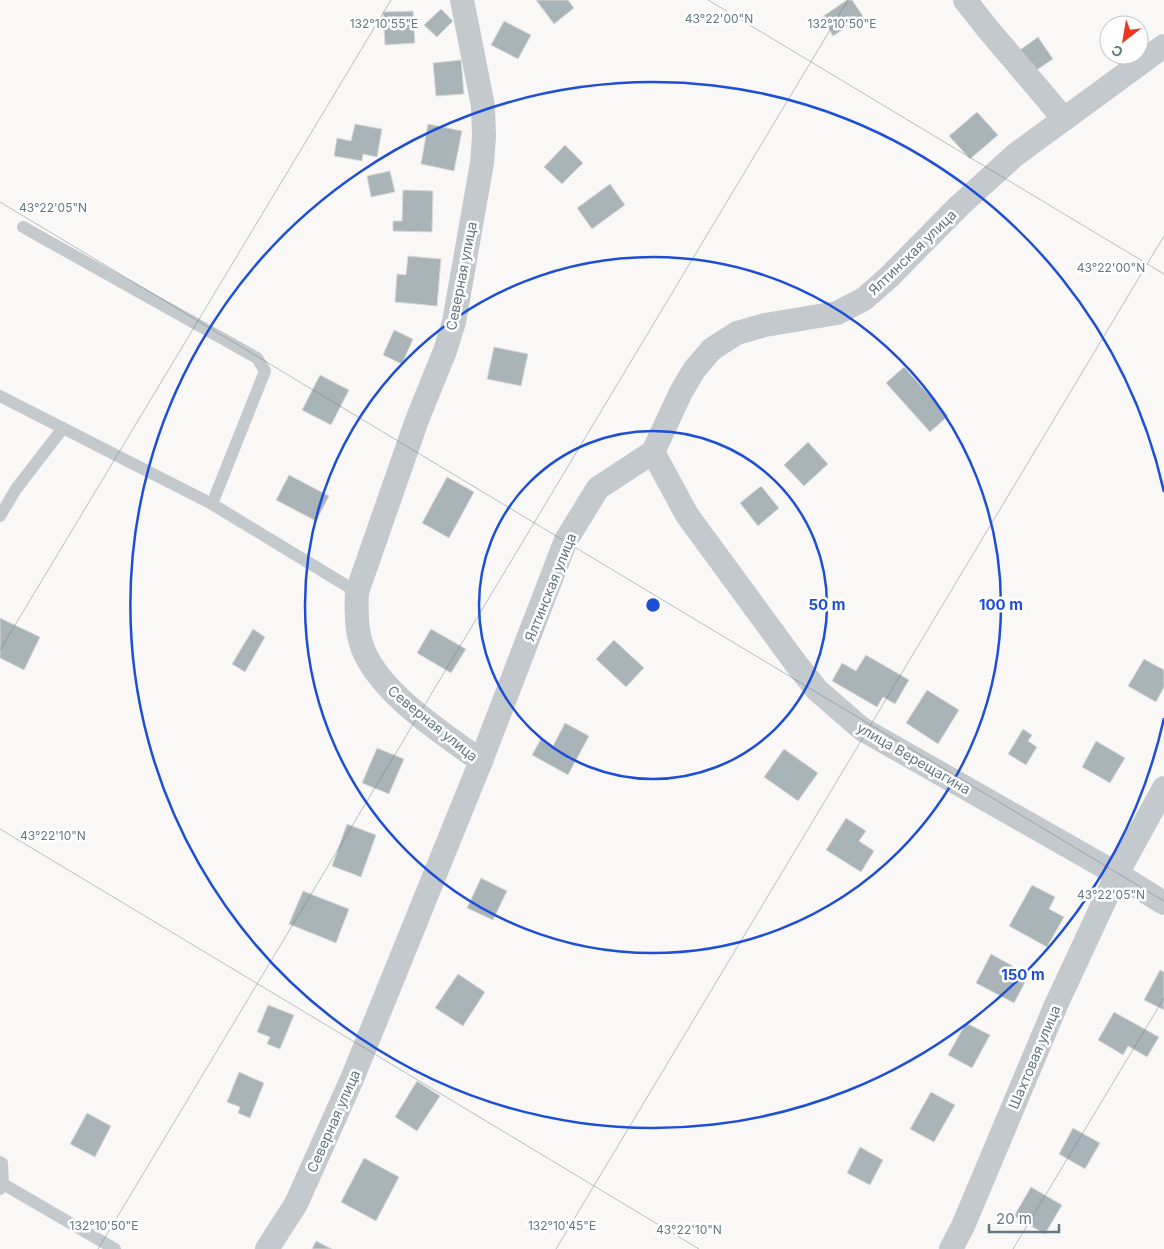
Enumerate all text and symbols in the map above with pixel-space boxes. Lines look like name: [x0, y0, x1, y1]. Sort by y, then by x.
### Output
text: 43°22'00"N: [685, 11, 753, 26]
north arrow: [1099, 15, 1149, 65]
text: 132°10'55"E: [350, 16, 418, 31]
text: 132°10'50"E: [808, 16, 876, 31]
text: С: [1108, 42, 1126, 62]
text: 43°22'05"N: [19, 200, 87, 215]
street label: Ялтинская улица: [865, 206, 959, 298]
street label: Северная улица: [442, 220, 480, 332]
text: 43°22'00"N: [1077, 260, 1145, 275]
street label: Ялтинская улица: [521, 530, 579, 644]
text: 50 m: [809, 595, 845, 614]
text: 100 m: [979, 595, 1023, 614]
centre of rings: [644, 596, 662, 614]
street label: Северная улица: [385, 682, 481, 764]
street label: улица Верещагина: [854, 719, 974, 797]
text: 43°22'10"N: [20, 828, 86, 843]
text: 43°22'05"N: [1077, 887, 1145, 902]
text: 150 m: [1001, 965, 1045, 984]
street label: Шахтовая улица: [1004, 1003, 1064, 1111]
street label: Северная улица: [303, 1067, 363, 1175]
scale bar: [989, 1202, 1059, 1234]
text: 20 m: [996, 1209, 1032, 1228]
text: 132°10'50"E: [70, 1218, 138, 1233]
text: 132°10'45"E: [528, 1218, 596, 1233]
text: 43°22'10"N: [656, 1222, 722, 1237]

